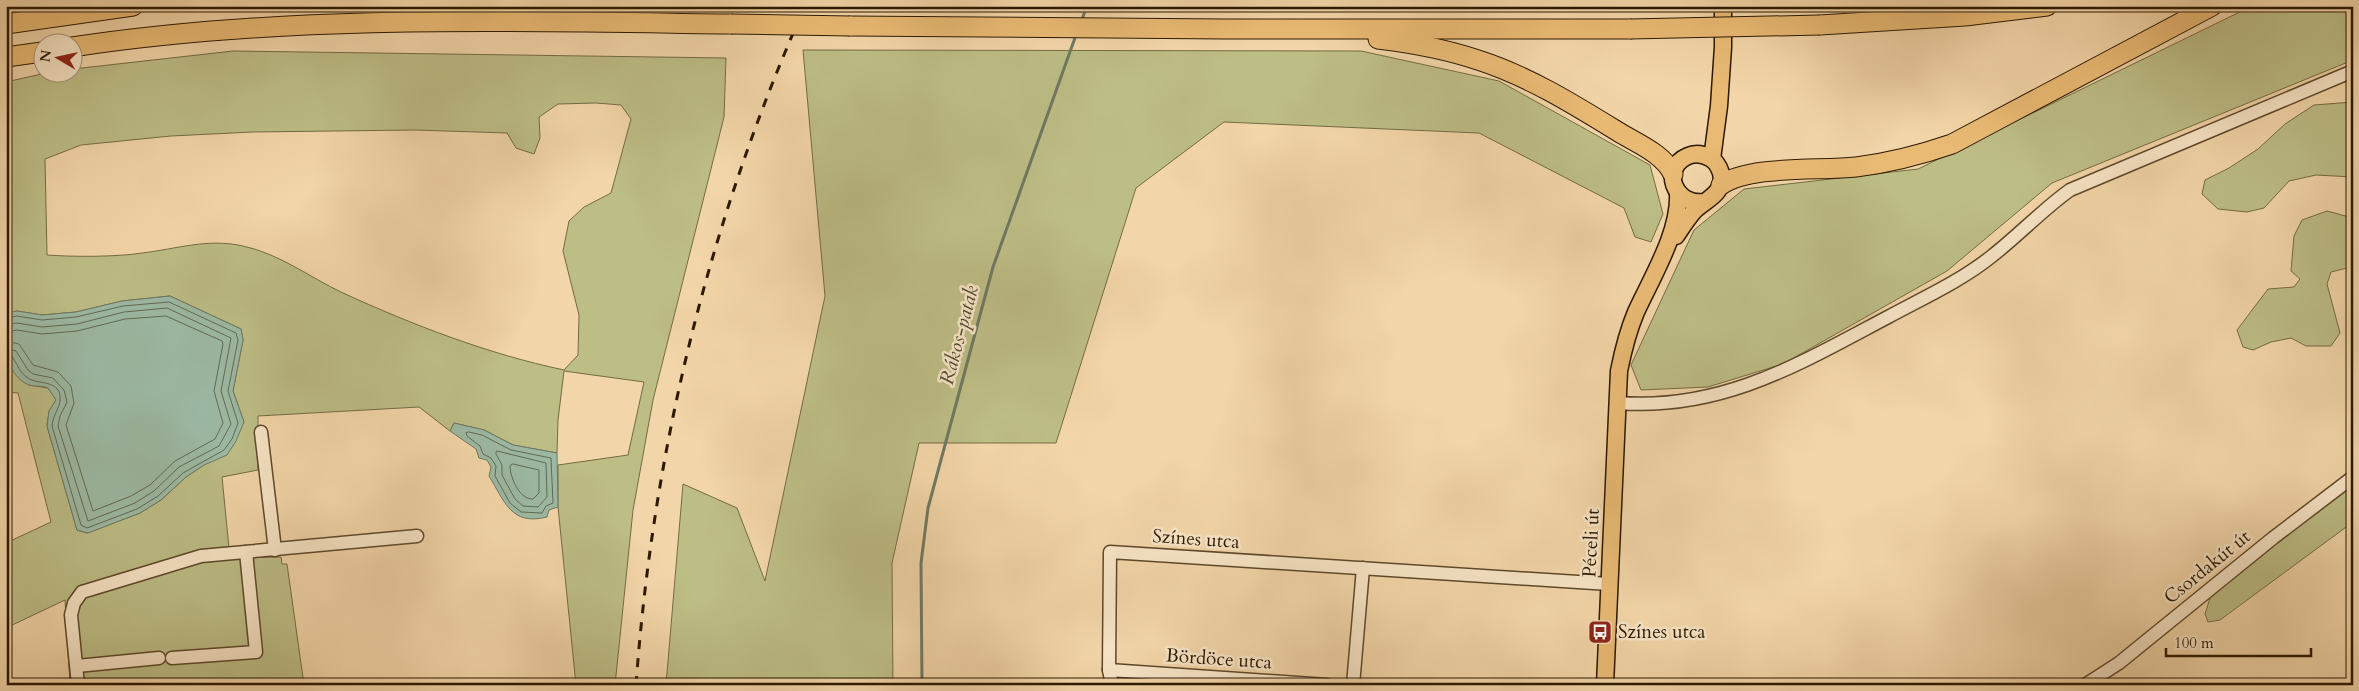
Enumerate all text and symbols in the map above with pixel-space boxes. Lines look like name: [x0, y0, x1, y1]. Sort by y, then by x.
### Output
north arrow: [32, 32, 82, 82]
text: N: [35, 49, 56, 64]
water label: Rákos-patak: [933, 282, 985, 387]
street label: Péceli út: [1576, 508, 1606, 578]
street label: Színes utca: [1151, 523, 1241, 555]
street label: Csordakút út: [2158, 524, 2256, 610]
bus stop icon: Színes utca: [1587, 619, 1613, 645]
place label: Színes utca: [1618, 619, 1706, 645]
scale bar: [2166, 626, 2312, 658]
text: 100 m: [2174, 633, 2214, 653]
street label: Bördöce utca: [1165, 642, 1273, 676]

